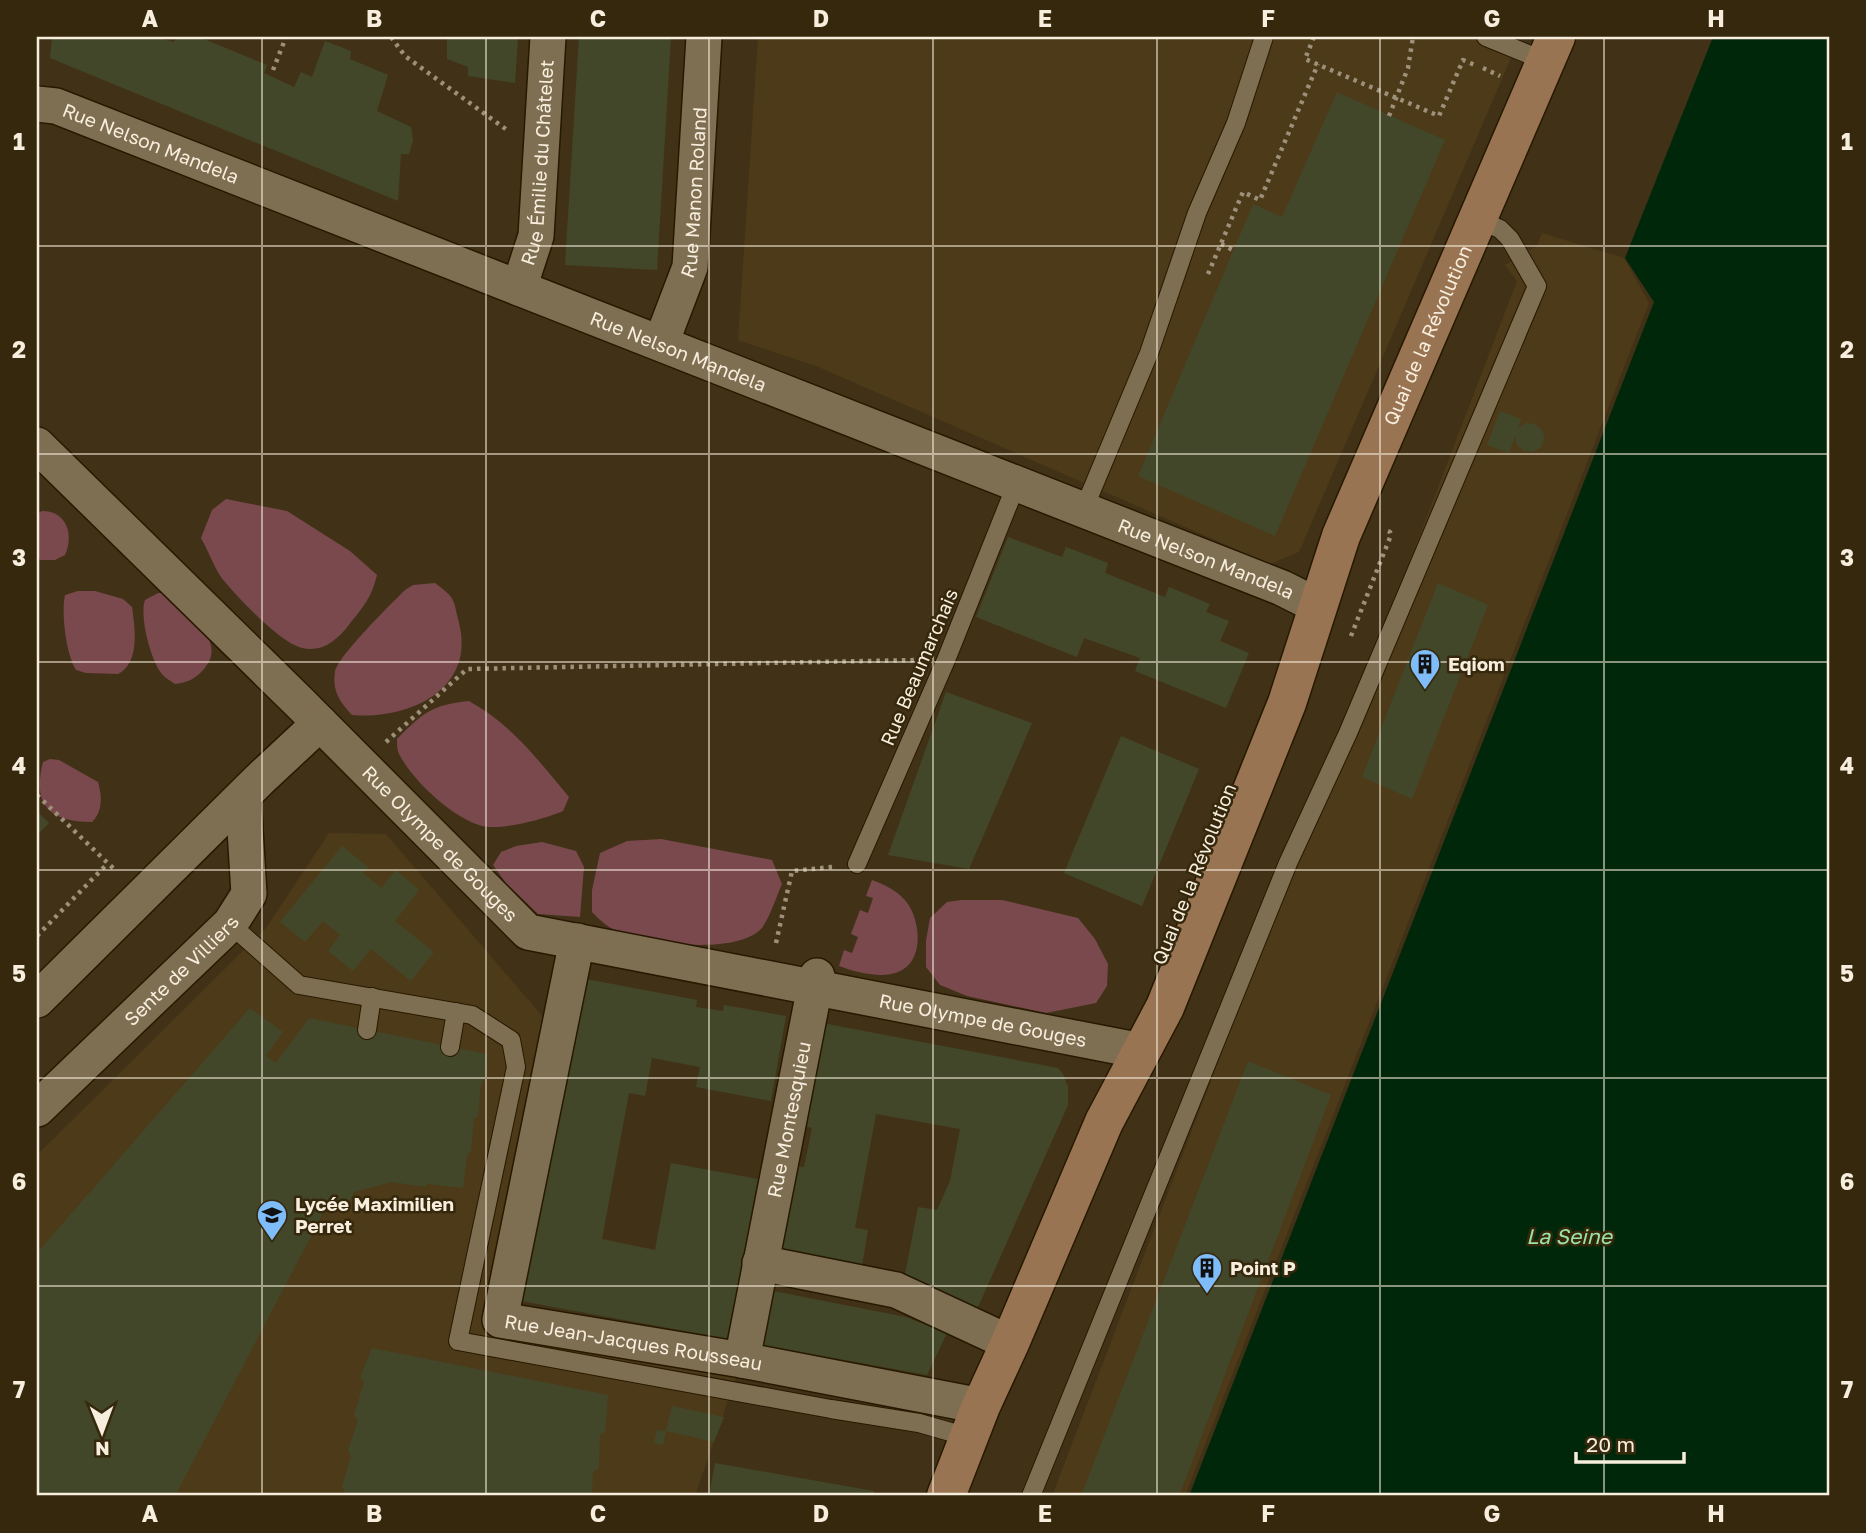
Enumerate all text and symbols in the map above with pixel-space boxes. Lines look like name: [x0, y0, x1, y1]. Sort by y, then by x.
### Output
text: A: [142, 4, 159, 32]
text: B: [366, 4, 382, 32]
text: C: [590, 4, 606, 32]
text: D: [813, 4, 829, 32]
text: E: [1038, 4, 1052, 32]
text: F: [1261, 4, 1275, 32]
text: G: [1484, 4, 1500, 32]
text: H: [1707, 4, 1725, 32]
street label: Rue Émilie du Châtelet: [515, 59, 558, 268]
street label: Rue Nelson Mandela: [59, 98, 243, 188]
street label: Rue Manon Roland: [675, 106, 711, 281]
text: 1: [13, 127, 25, 155]
text: 1: [1841, 127, 1853, 155]
street label: Quai de la Révolution: [1378, 241, 1476, 428]
street label: Rue Nelson Mandela: [587, 306, 770, 396]
text: 2: [12, 335, 26, 363]
text: 2: [1840, 335, 1854, 363]
street label: Rue Nelson Mandela: [1115, 513, 1298, 603]
text: 3: [12, 543, 26, 571]
text: 3: [1840, 543, 1854, 571]
street label: Rue Beaumarchais: [875, 585, 962, 749]
building icon: Eqiom: [1408, 647, 1442, 691]
place label: Eqiom: [1448, 652, 1505, 675]
text: 4: [12, 751, 26, 779]
text: 4: [1840, 751, 1854, 779]
street label: Rue Olympe de Gouges: [358, 760, 523, 926]
street label: Quai de la Révolution: [1147, 780, 1240, 968]
street label: Sente de Villiers: [119, 911, 243, 1030]
text: 5: [12, 959, 26, 987]
text: 5: [1840, 959, 1854, 987]
street label: Rue Olympe de Gouges: [877, 988, 1089, 1051]
street label: Rue Montesquieu: [762, 1039, 815, 1199]
text: 6: [12, 1167, 26, 1195]
text: 6: [1840, 1167, 1854, 1195]
place label: Lycée Maximilien Perret: [295, 1192, 454, 1237]
school or university icon: Lycée Maximilien Perret: [255, 1198, 289, 1242]
water label: La Seine: [1526, 1223, 1614, 1249]
building icon: Point P: [1190, 1251, 1224, 1295]
place label: Point P: [1230, 1256, 1296, 1279]
street label: Rue Jean-Jacques Rousseau: [503, 1309, 764, 1375]
text: 7: [13, 1375, 25, 1403]
text: 7: [1841, 1375, 1853, 1403]
north arrow: [66, 1396, 136, 1466]
scale bar: [1576, 1421, 1684, 1465]
text: 20 m: [1586, 1431, 1635, 1457]
text: N: [95, 1438, 110, 1461]
text: A: [142, 1499, 159, 1527]
text: B: [366, 1499, 382, 1527]
text: C: [590, 1499, 606, 1527]
text: D: [813, 1499, 829, 1527]
text: E: [1038, 1499, 1052, 1527]
text: F: [1261, 1499, 1275, 1527]
text: G: [1484, 1499, 1500, 1527]
text: H: [1707, 1499, 1725, 1527]

